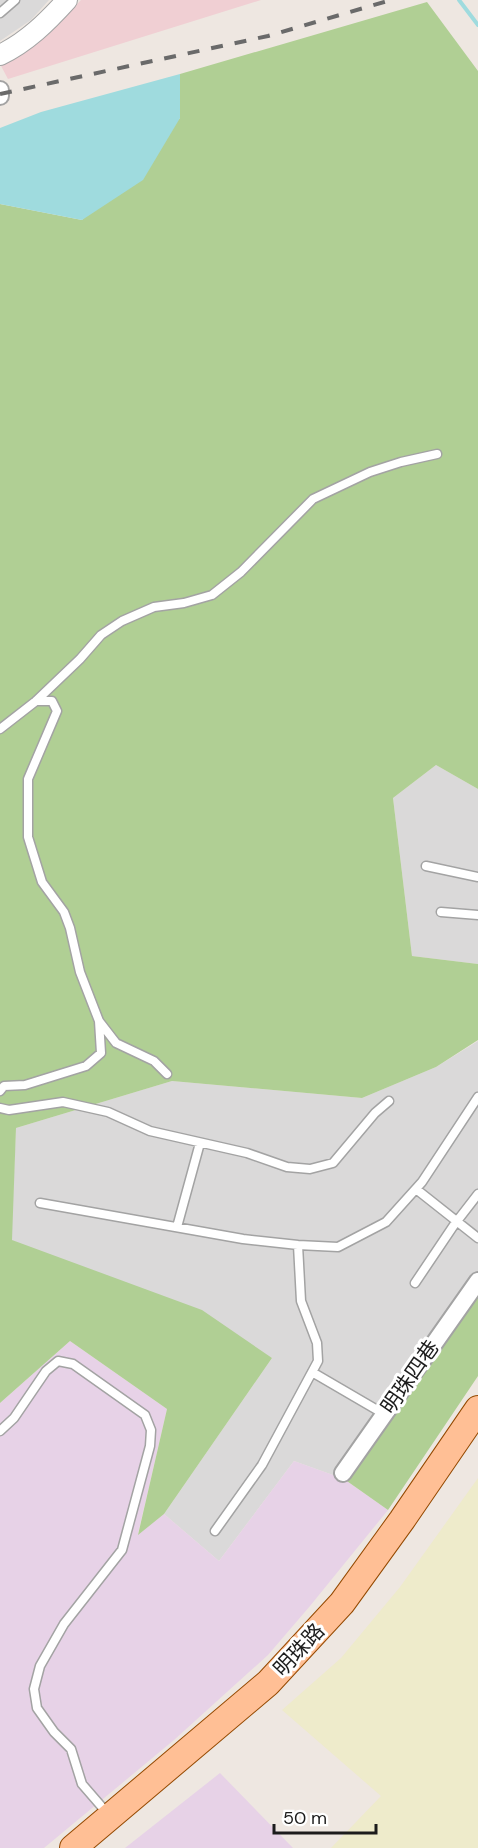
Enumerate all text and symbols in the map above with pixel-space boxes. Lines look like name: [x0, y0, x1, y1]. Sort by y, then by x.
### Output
street label: 明珠四巷: [374, 1335, 446, 1419]
street label: 明珠路: [267, 1617, 331, 1683]
scale bar: [274, 1797, 376, 1835]
text: 50 m: [283, 1806, 327, 1830]

